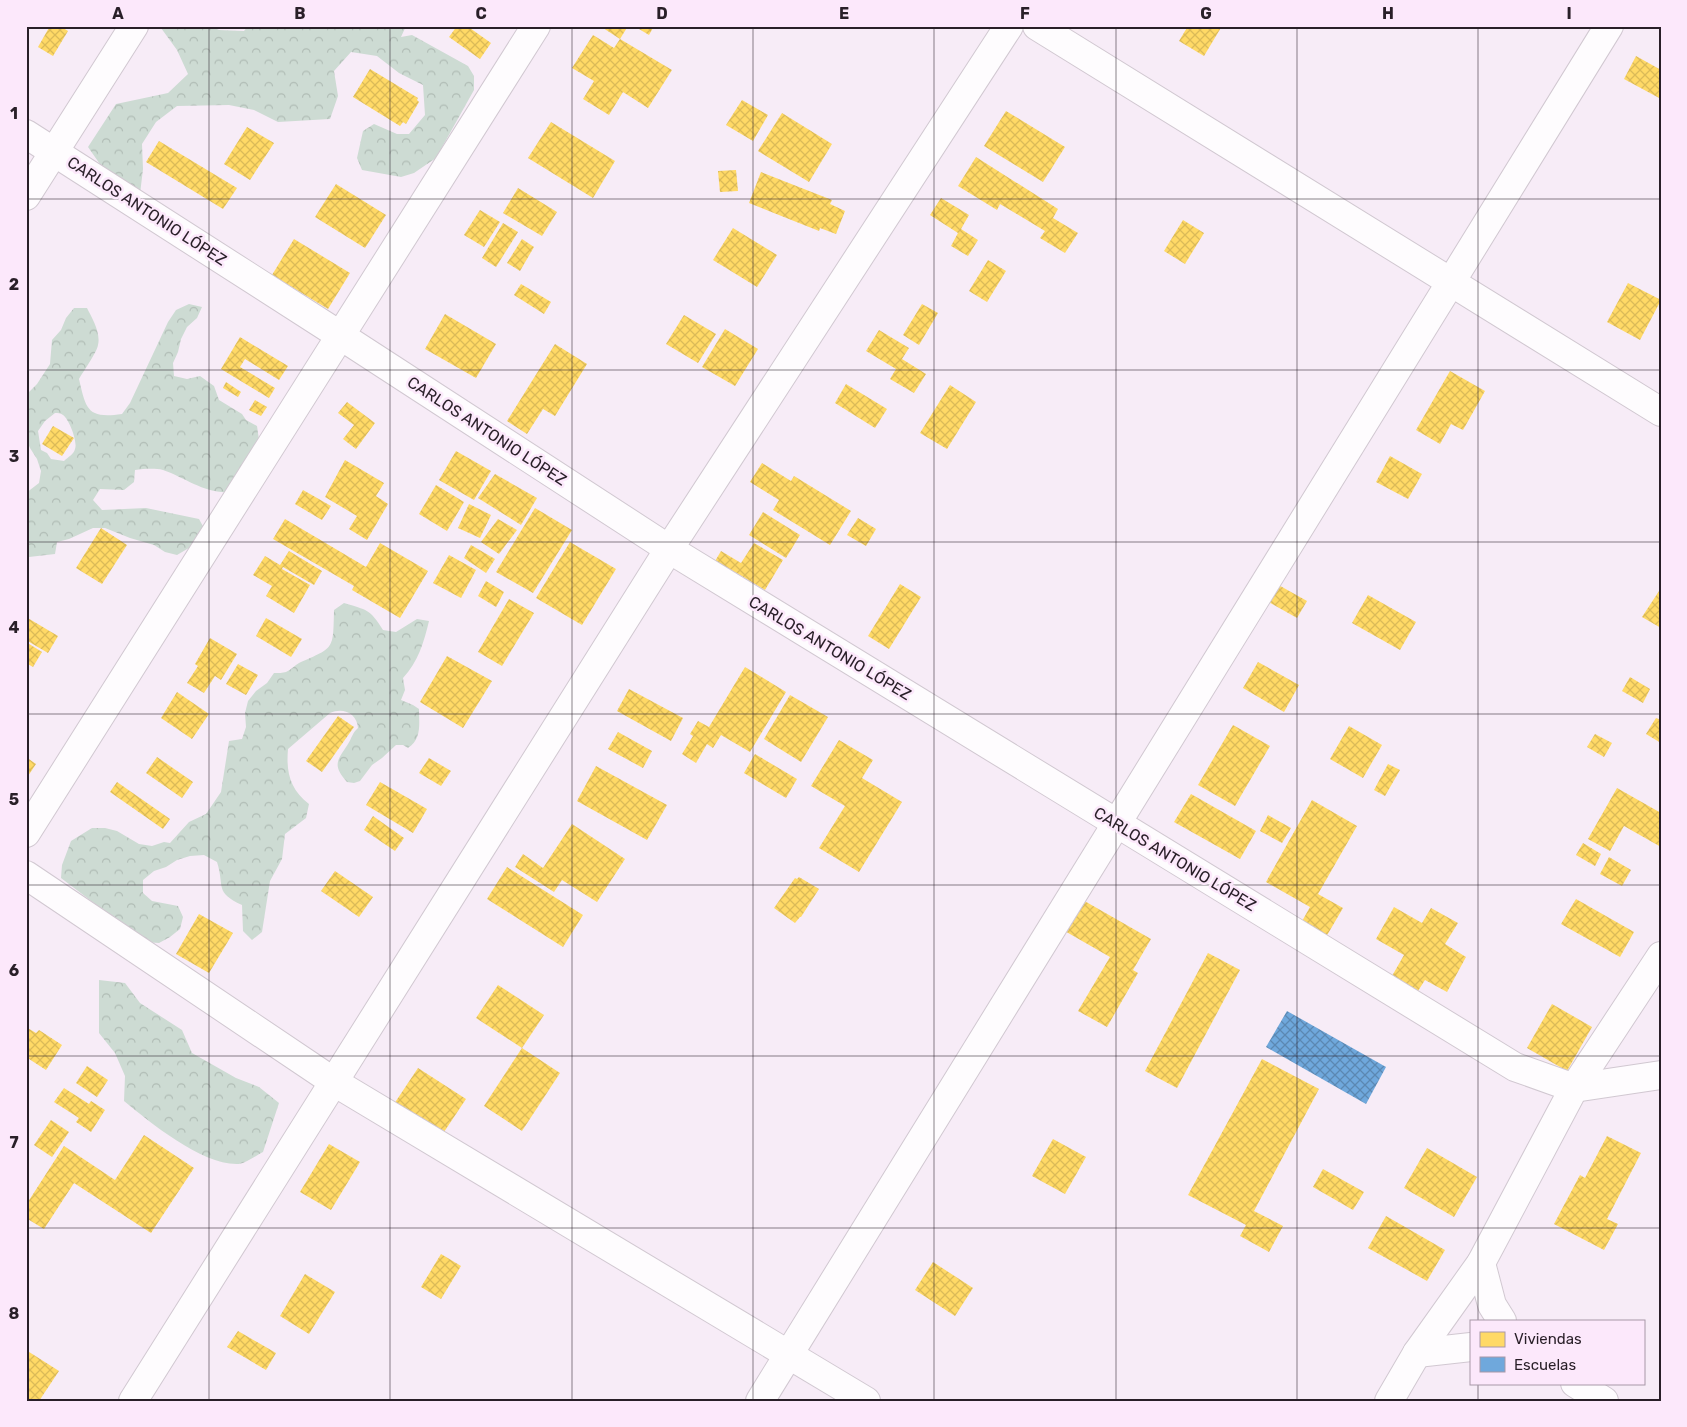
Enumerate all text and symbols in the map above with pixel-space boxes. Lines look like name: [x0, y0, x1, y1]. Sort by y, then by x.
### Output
text: A: [112, 4, 124, 23]
text: B: [294, 4, 306, 23]
text: C: [475, 4, 487, 23]
text: D: [656, 4, 668, 23]
text: E: [839, 4, 849, 23]
text: F: [1020, 4, 1030, 23]
text: G: [1200, 4, 1212, 23]
text: H: [1382, 4, 1394, 23]
text: I: [1566, 4, 1572, 23]
text: 1: [10, 104, 18, 123]
street label: CARLOS ANTONIO LÓPEZ: [64, 152, 231, 270]
text: 2: [9, 275, 19, 294]
street label: CARLOS ANTONIO LÓPEZ: [404, 372, 571, 490]
text: 3: [9, 447, 19, 466]
street label: CARLOS ANTONIO LÓPEZ: [745, 591, 915, 704]
text: 4: [9, 618, 20, 637]
text: 5: [9, 790, 19, 809]
street label: CARLOS ANTONIO LÓPEZ: [1090, 802, 1260, 915]
text: 6: [9, 961, 19, 980]
text: 7: [9, 1133, 19, 1152]
text: 8: [9, 1304, 20, 1323]
legend: [1470, 1320, 1644, 1384]
text: Viviendas: [1514, 1330, 1582, 1348]
text: Escuelas: [1514, 1356, 1576, 1374]

